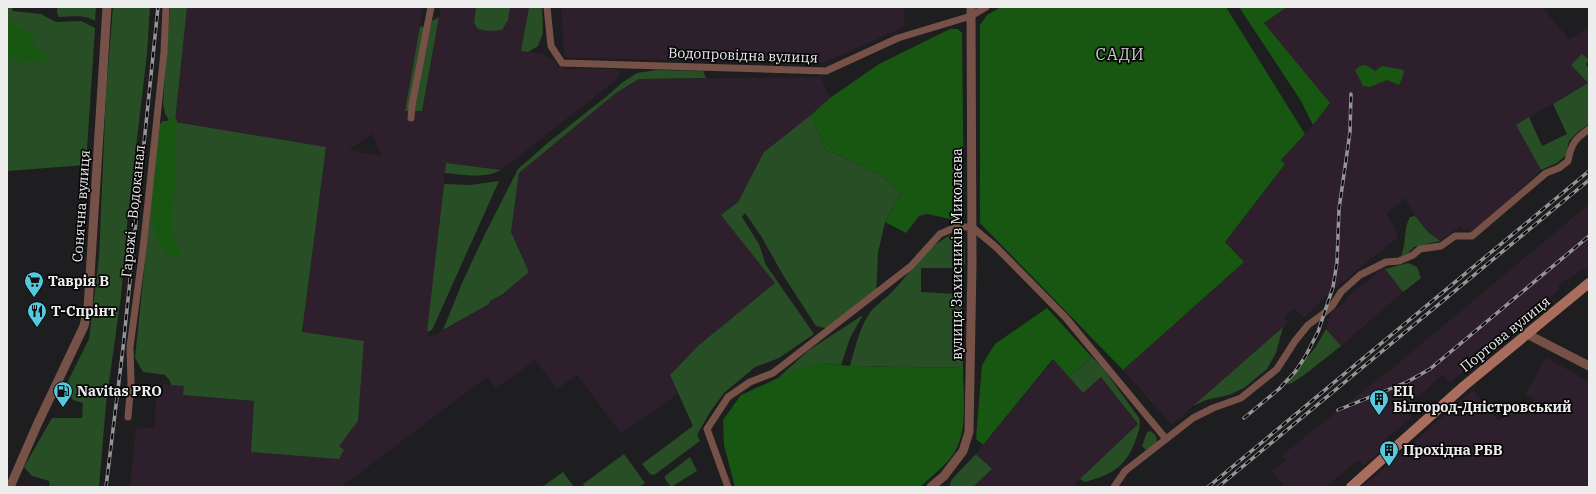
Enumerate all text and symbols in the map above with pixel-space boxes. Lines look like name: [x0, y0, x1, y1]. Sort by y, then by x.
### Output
street label: Водопровідна вулиця: [668, 43, 818, 67]
district label: САДИ: [1095, 44, 1145, 64]
street label: Гаражі - Водоканал: [117, 144, 149, 278]
street label: вулиця Захисників Миколаєва: [948, 148, 966, 360]
street label: Сонячна вулиця: [68, 149, 94, 263]
supermarket icon: Таврія В: [23, 270, 45, 298]
place label: Таврія В: [48, 272, 109, 290]
street label: Портова вулиця: [1456, 292, 1554, 376]
restaurant icon: Т-Спрінт: [26, 300, 48, 328]
place label: Т-Спрінт: [51, 302, 116, 320]
fuel station icon: Navitas PRO: [52, 380, 74, 408]
place label: Navitas PRO: [77, 382, 162, 400]
place label: ЕЦ Білгород-Дністровський: [1393, 382, 1572, 416]
building icon: ЕЦ Білгород-Дністровський: [1368, 388, 1390, 416]
building icon: Прохідна РБВ: [1378, 439, 1400, 467]
place label: Прохідна РБВ: [1403, 441, 1503, 459]

